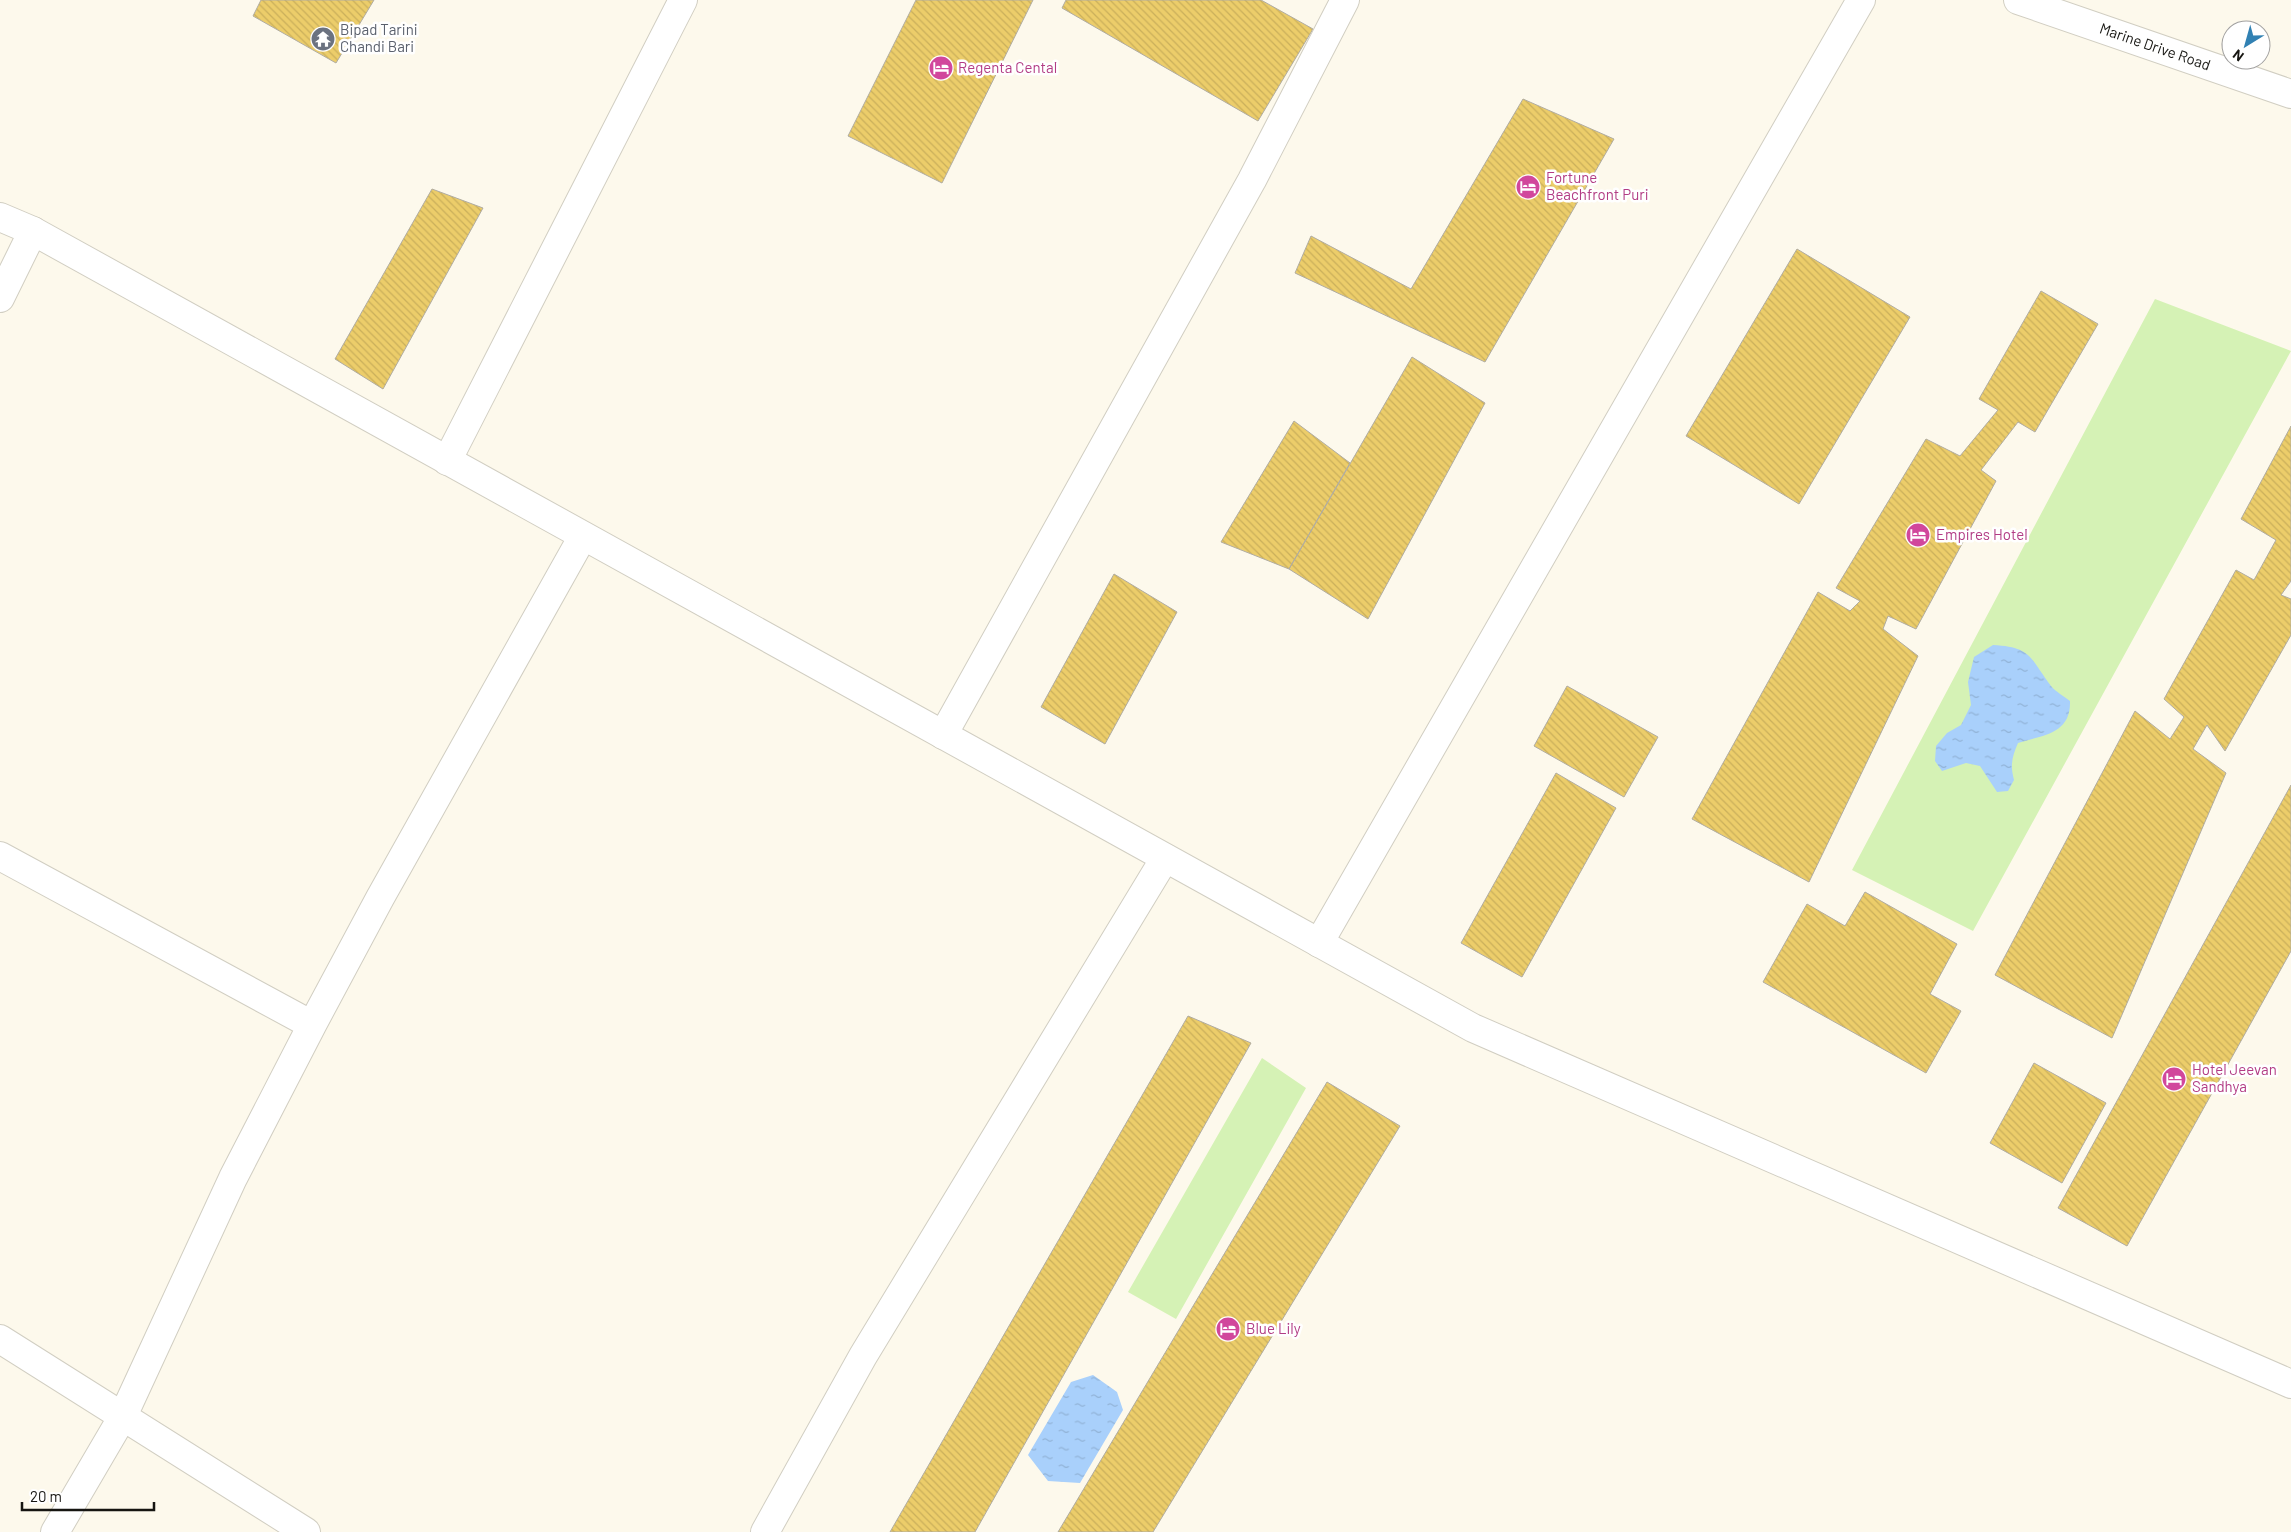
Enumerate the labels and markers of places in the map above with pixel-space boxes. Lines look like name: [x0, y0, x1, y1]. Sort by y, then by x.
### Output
place label: Bipad Tarini Chandi Bari: [340, 20, 418, 55]
temple icon: Bipad Tarini Chandi Bari: [310, 26, 336, 52]
hotel icon: Regenta Cental: [928, 55, 954, 81]
place label: Regenta Cental: [958, 58, 1057, 76]
place label: Fortune Beachfront Puri: [1546, 168, 1649, 203]
hotel icon: Fortune Beachfront Puri: [1515, 174, 1541, 200]
hotel icon: Empires Hotel: [1905, 522, 1931, 548]
place label: Empires Hotel: [1936, 525, 2028, 543]
place label: Hotel Jeevan Sandhya: [2192, 1060, 2277, 1095]
hotel icon: Hotel Jeevan Sandhya: [2161, 1066, 2187, 1092]
hotel icon: Blue Lily: [1215, 1316, 1241, 1342]
place label: Blue Lily: [1246, 1319, 1301, 1337]

